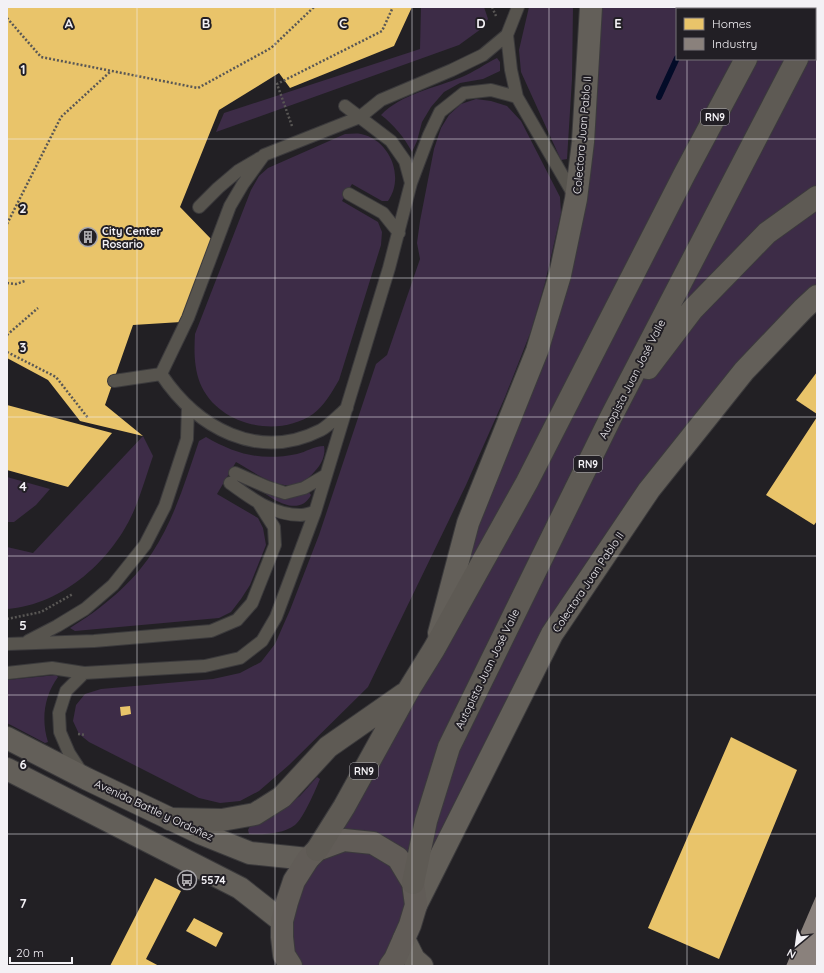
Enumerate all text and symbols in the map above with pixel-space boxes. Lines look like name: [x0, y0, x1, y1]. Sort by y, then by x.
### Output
legend: [676, 8, 816, 60]
text: A: [65, 15, 74, 31]
text: B: [202, 15, 210, 31]
text: C: [339, 15, 347, 31]
text: D: [476, 15, 486, 31]
text: E: [614, 15, 622, 31]
text: Homes: [712, 16, 752, 31]
text: Industry: [712, 36, 757, 51]
text: 1: [20, 61, 26, 77]
street label: Colectora Juan Pablo II: [570, 75, 594, 195]
road number: RN9: [701, 109, 729, 125]
text: 2: [19, 200, 27, 216]
place label: City Center Rosario: [102, 224, 161, 251]
building icon: City Center Rosario: [77, 226, 99, 248]
street label: Autopista Juan José Valle: [596, 317, 668, 441]
text: 3: [20, 339, 27, 355]
road number: RN9: [574, 456, 602, 472]
text: 4: [19, 478, 27, 494]
street label: Colectora Juan Pablo II: [549, 529, 627, 635]
street label: Autopista Juan José Valle: [452, 607, 522, 731]
text: 5: [19, 617, 27, 633]
text: 6: [19, 756, 27, 772]
road number: RN9: [350, 763, 378, 779]
street label: Avenida Battle y Ordoñez: [92, 776, 216, 844]
bus stop icon: 5574: [176, 869, 198, 891]
place label: 5574: [201, 873, 226, 887]
text: 7: [19, 895, 27, 911]
north arrow: [776, 925, 816, 965]
scale bar: [10, 939, 72, 965]
text: 20 m: [16, 945, 44, 960]
text: N: [784, 946, 798, 962]

